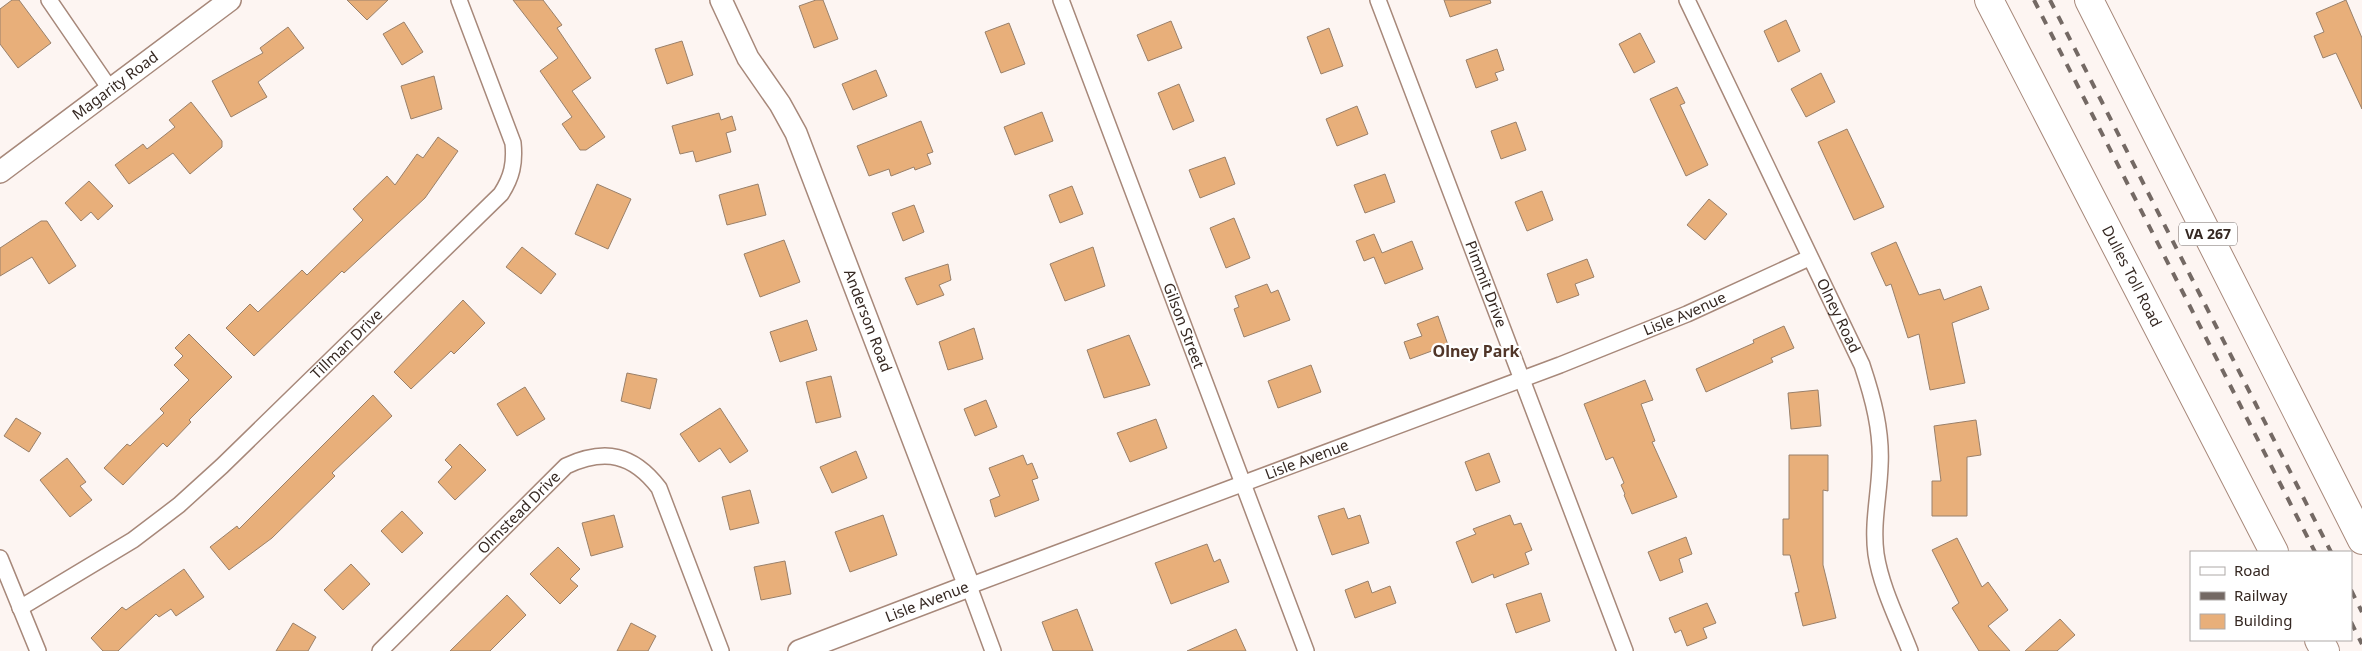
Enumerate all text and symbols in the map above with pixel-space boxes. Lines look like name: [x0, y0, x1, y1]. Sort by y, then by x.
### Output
street label: Magarity Road: [68, 46, 162, 124]
street label: Dulles Toll Road: [2098, 222, 2167, 330]
road number: VA 267: [2179, 222, 2237, 245]
street label: Pimmit Drive: [1461, 238, 1512, 330]
street label: Anderson Road: [840, 266, 897, 374]
street label: Olney Road: [1813, 274, 1866, 356]
street label: Gilson Street: [1159, 280, 1210, 372]
street label: Lisle Avenue: [1640, 287, 1729, 340]
street label: Tillman Drive: [306, 304, 386, 383]
district label: Olney Park: [1433, 340, 1520, 362]
street label: Lisle Avenue: [1262, 434, 1351, 483]
street label: Olmstead Drive: [472, 466, 564, 558]
legend: [2190, 551, 2352, 641]
text: Road: [2234, 560, 2270, 580]
street label: Lisle Avenue: [882, 576, 971, 626]
text: Railway: [2234, 585, 2288, 605]
text: Building: [2234, 610, 2292, 630]

